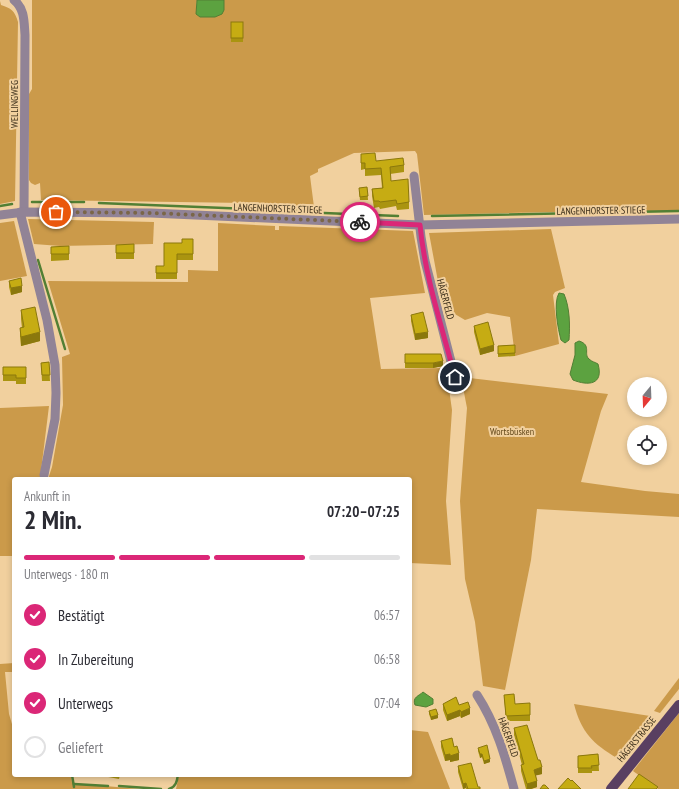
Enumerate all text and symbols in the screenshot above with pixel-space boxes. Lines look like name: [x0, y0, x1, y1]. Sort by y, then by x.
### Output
street label: WELLINGWEG: [8, 80, 21, 128]
pin: [39, 195, 73, 229]
street label: LANGENHORSTER STIEGE: [233, 200, 323, 217]
icon: bag: [45, 201, 67, 223]
courier: [340, 202, 380, 242]
street label: LANGENHORSTER STIEGE: [556, 203, 646, 218]
icon: bike: [349, 211, 371, 233]
street label: HÄGERFELD: [434, 277, 457, 321]
pin: [438, 360, 472, 394]
icon: home: [444, 366, 466, 388]
north arrow: [627, 377, 667, 417]
map controls: [627, 377, 667, 465]
park label: Wortsbüsken: [490, 425, 534, 438]
button: locate: [627, 425, 667, 465]
text: Ankunft in: [24, 488, 70, 505]
text: 07:20–07:25: [327, 502, 400, 521]
text: 2 Min.: [24, 503, 82, 536]
text: Unterwegs · 180 m: [24, 566, 109, 583]
icon: check: [24, 604, 46, 626]
text: Bestätigt: [58, 606, 104, 625]
text: 06:57: [374, 607, 400, 624]
icon: check: [24, 648, 46, 670]
text: In Zubereitung: [58, 650, 134, 669]
text: 06:58: [374, 651, 400, 668]
icon: check: [24, 692, 46, 714]
text: Unterwegs: [58, 694, 113, 713]
text: 07:04: [374, 695, 400, 712]
street label: HÄGERSTRASSE: [614, 714, 659, 765]
street label: HÄGERFELD: [495, 715, 522, 759]
text: Geliefert: [58, 738, 103, 757]

